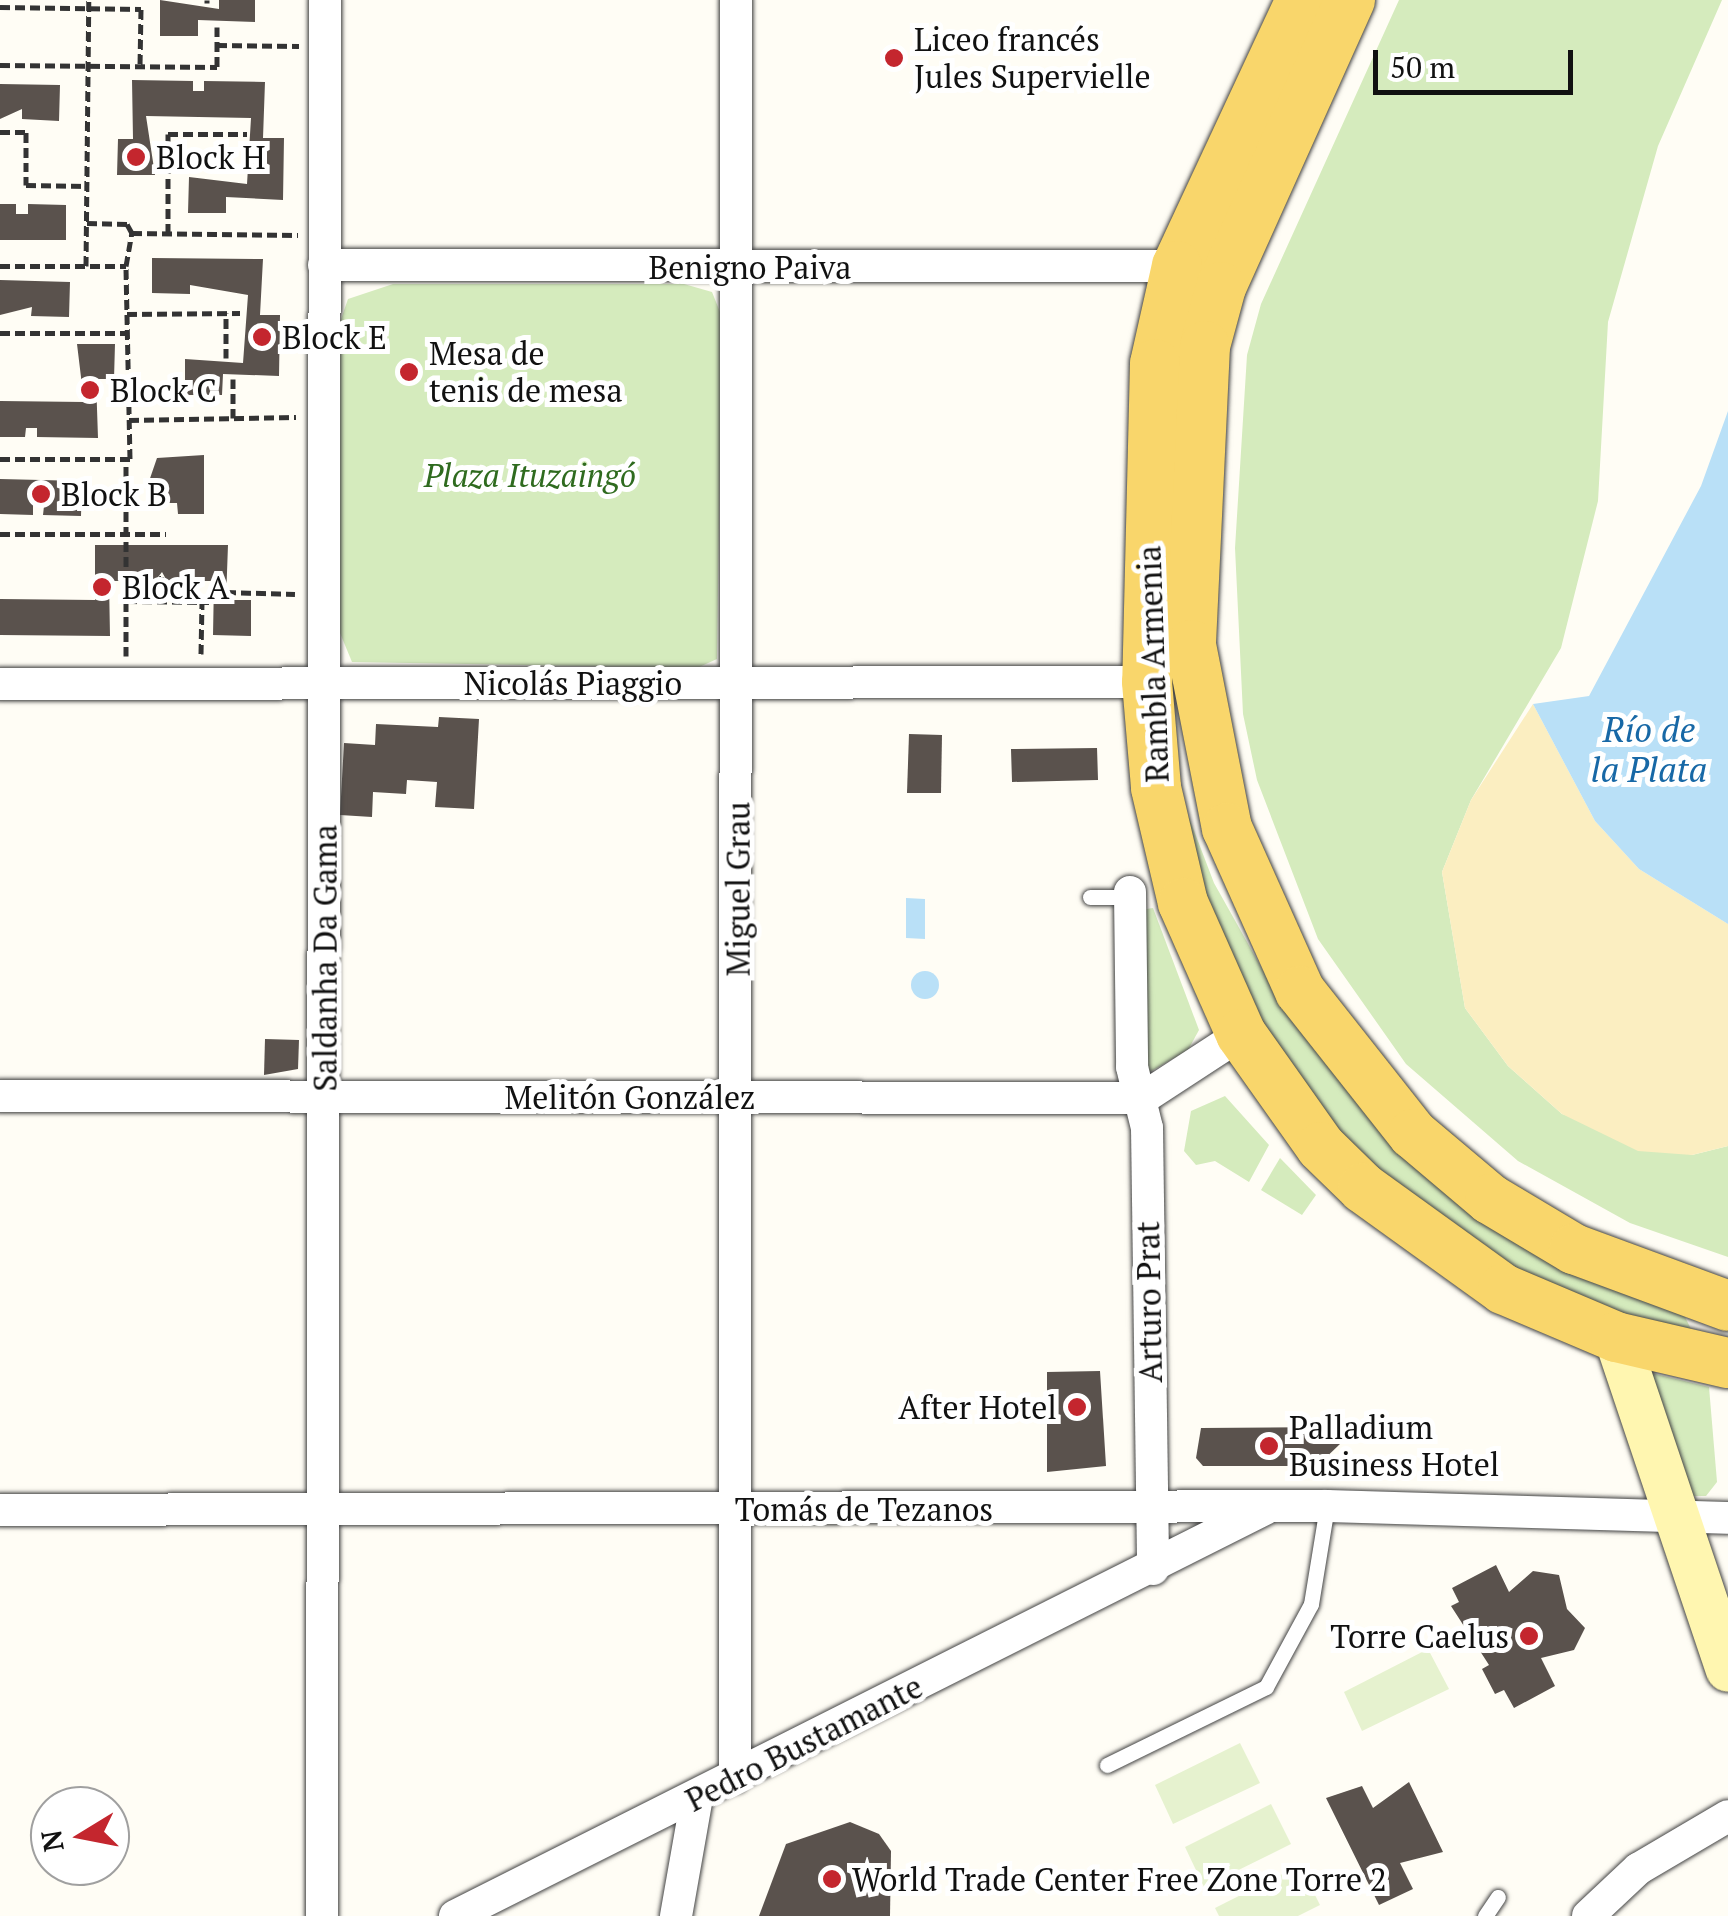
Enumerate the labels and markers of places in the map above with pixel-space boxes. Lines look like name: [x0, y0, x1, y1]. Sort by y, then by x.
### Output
place label: Liceo francés Jules Supervielle: [914, 21, 1151, 96]
marker: Liceo francés Jules Supervielle: [883, 47, 905, 69]
place label: Block H: [156, 138, 266, 176]
marker: Block H: [125, 146, 147, 168]
place label: Block E: [282, 318, 387, 356]
marker: Block E: [251, 326, 273, 348]
place label: Mesa de tenis de mesa: [429, 335, 623, 410]
marker: Mesa de tenis de mesa: [398, 361, 420, 383]
place label: Block C: [110, 371, 217, 409]
marker: Block C: [79, 379, 101, 401]
place label: Block B: [61, 475, 167, 513]
marker: Block B: [30, 483, 52, 505]
place label: Block A: [122, 568, 230, 606]
marker: Block A: [91, 576, 113, 598]
place label: After Hotel: [898, 1388, 1057, 1426]
marker: After Hotel: [1066, 1396, 1088, 1418]
place label: Palladium Business Hotel: [1289, 1409, 1499, 1484]
marker: Palladium Business Hotel: [1258, 1435, 1280, 1457]
place label: Torre Caelus: [1330, 1617, 1509, 1655]
marker: Torre Caelus: [1518, 1625, 1540, 1647]
place label: World Trade Center Free Zone Torre 2: [852, 1860, 1387, 1898]
marker: World Trade Center Free Zone Torre 2: [821, 1868, 843, 1890]

